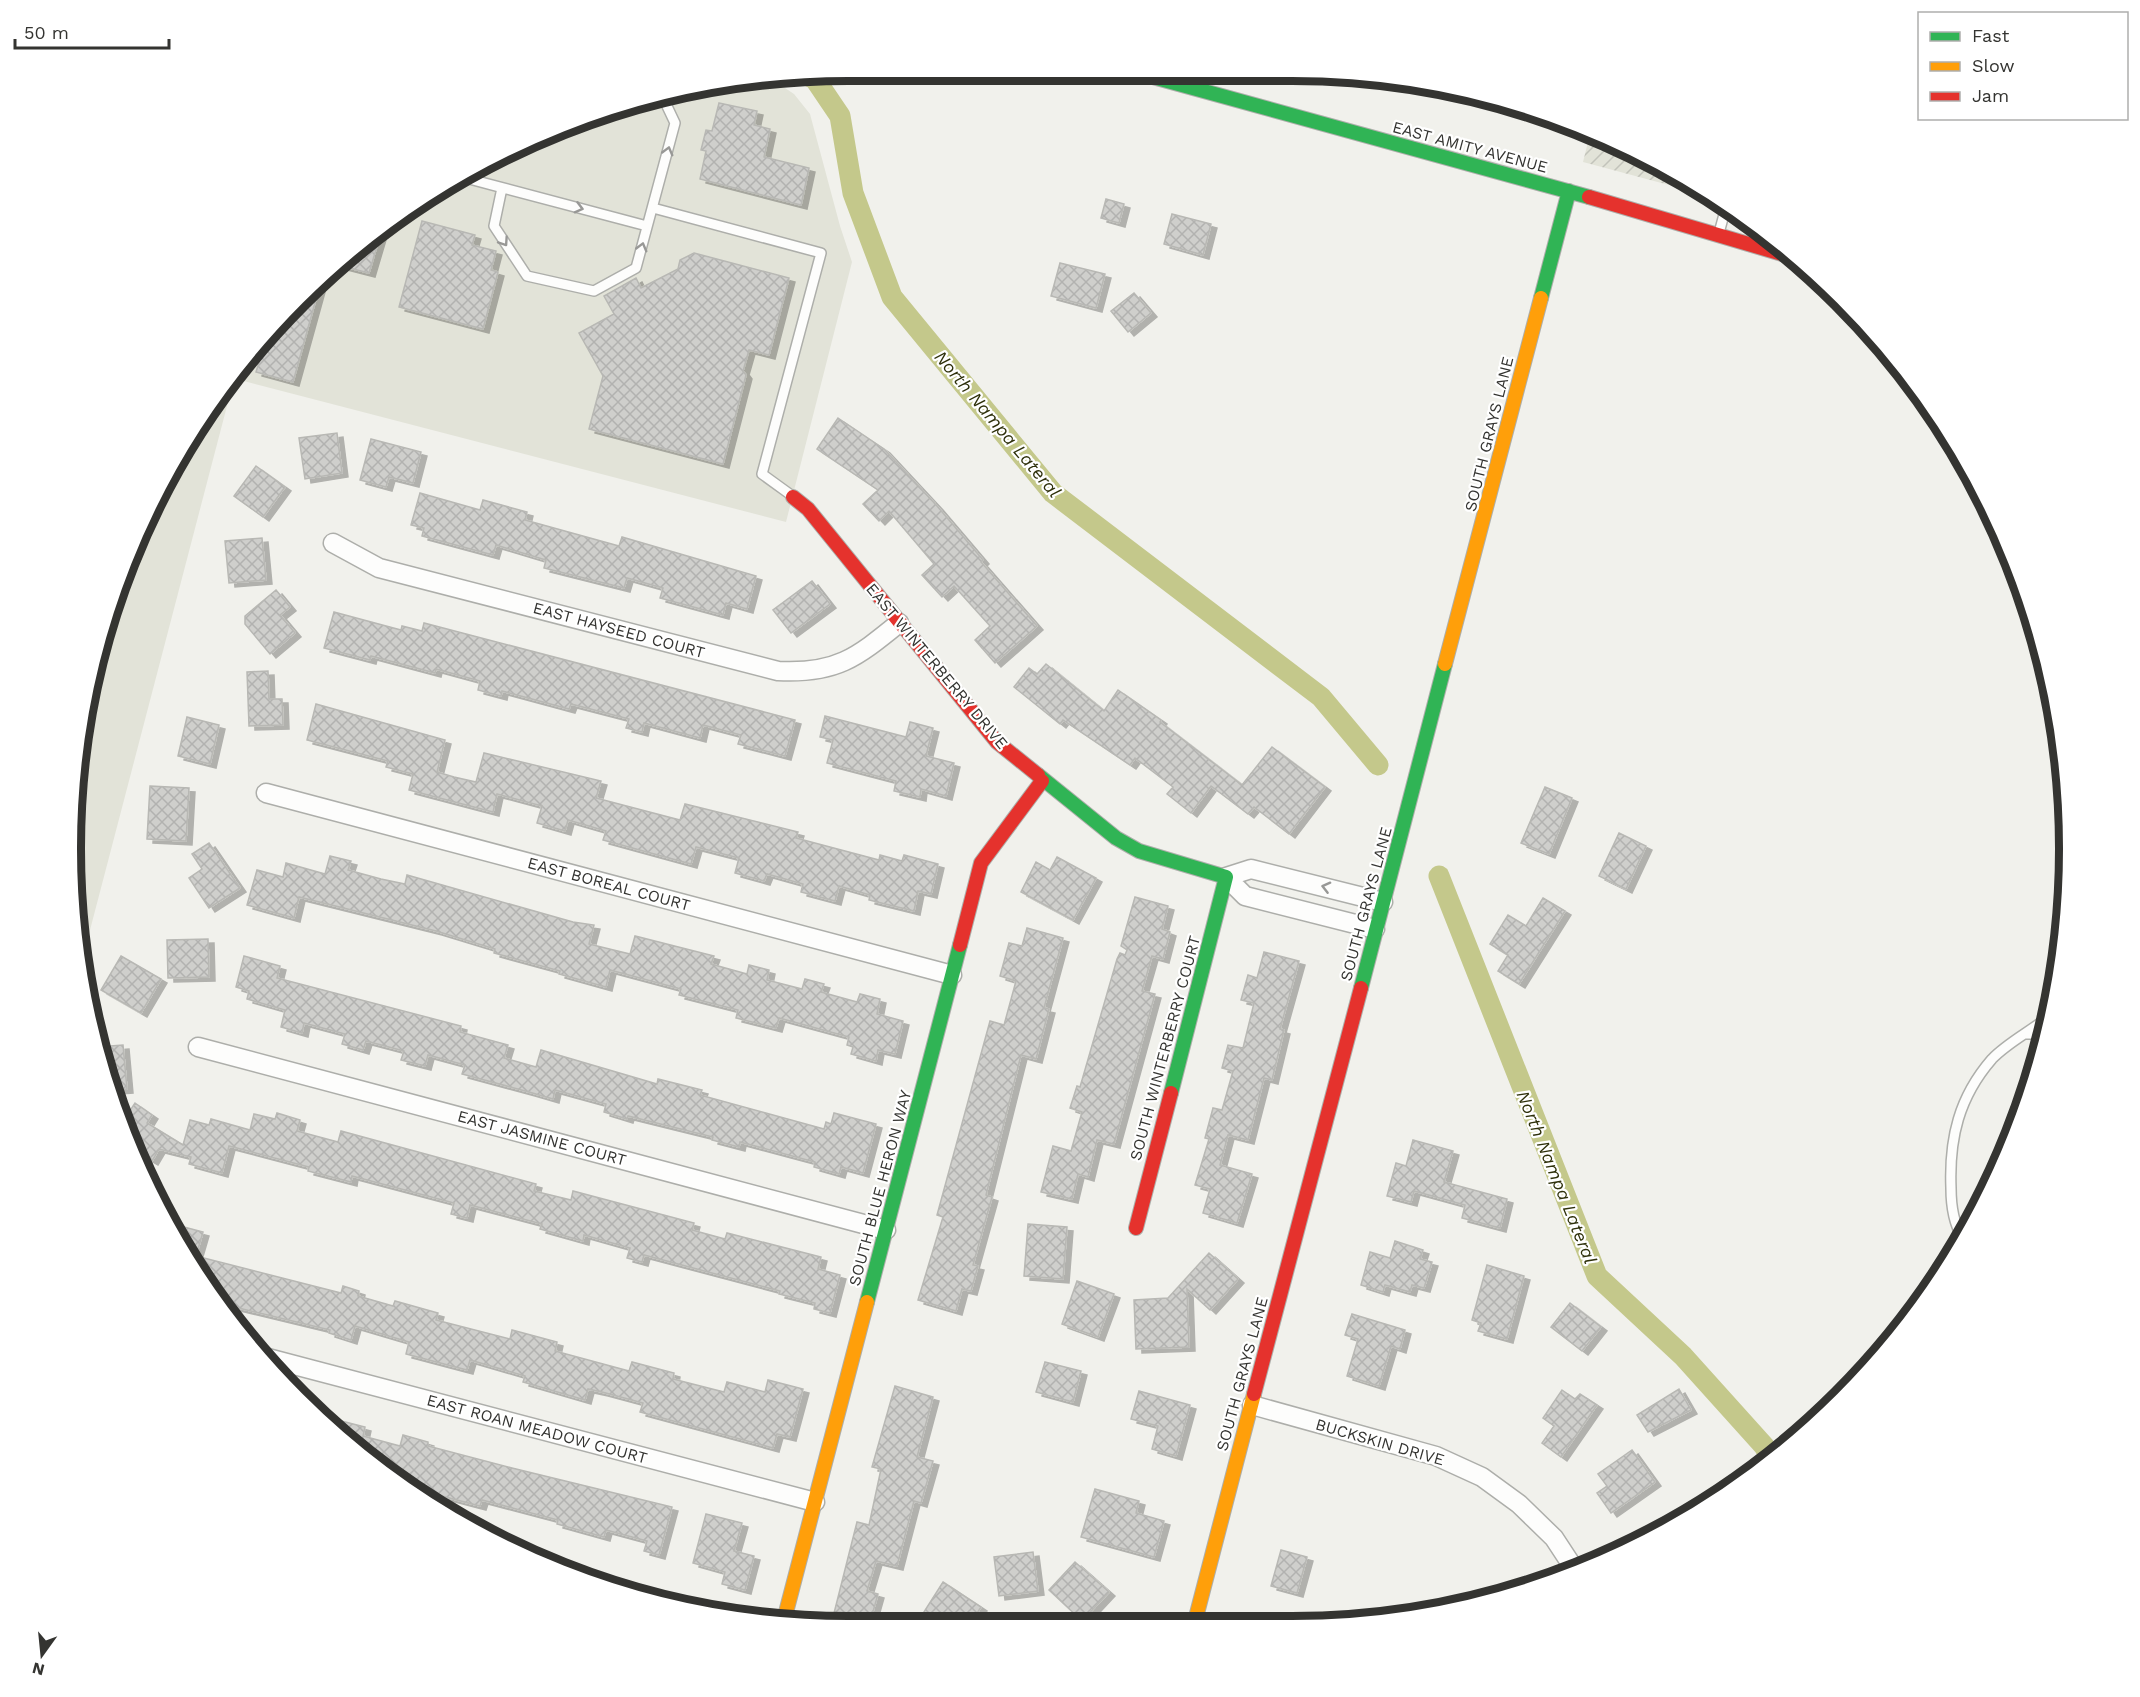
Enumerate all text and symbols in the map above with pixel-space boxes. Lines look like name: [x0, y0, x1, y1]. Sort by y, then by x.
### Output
scale bar: [15, 12, 170, 50]
legend: [1918, 12, 2128, 120]
text: 50 m: [24, 22, 69, 43]
text: Fast: [1972, 25, 2010, 46]
text: Slow: [1972, 55, 2015, 76]
text: Jam: [1972, 85, 2009, 106]
street label: EAST AMITY AVENUE: [1390, 117, 1550, 177]
one-way arrow: [660, 146, 673, 156]
one-way arrow: [573, 201, 584, 213]
one-way arrow: [497, 236, 509, 246]
one-way arrow: [634, 242, 647, 252]
water label: North Nampa Lateral: [931, 346, 1065, 502]
street label: SOUTH GRAYS LANE: [1461, 355, 1517, 513]
street label: EAST WINTERBERRY DRIVE: [862, 579, 1012, 753]
street label: EAST HAYSEED COURT: [531, 598, 707, 662]
street label: SOUTH GRAYS LANE: [1336, 825, 1396, 983]
street label: EAST BOREAL COURT: [526, 853, 693, 915]
one-way arrow: [1321, 882, 1331, 895]
street label: SOUTH WINTERBERRY COURT: [1126, 933, 1204, 1163]
water label: North Nampa Lateral: [1513, 1087, 1601, 1267]
street label: SOUTH BLUE HERON WAY: [845, 1088, 915, 1288]
street label: EAST JASMINE COURT: [455, 1106, 629, 1170]
street label: SOUTH GRAYS LANE: [1212, 1295, 1272, 1453]
street label: EAST ROAN MEADOW COURT: [425, 1390, 650, 1468]
street label: BUCKSKIN DRIVE: [1313, 1415, 1447, 1469]
north arrow: [12, 1625, 72, 1685]
text: N: [30, 1658, 46, 1680]

